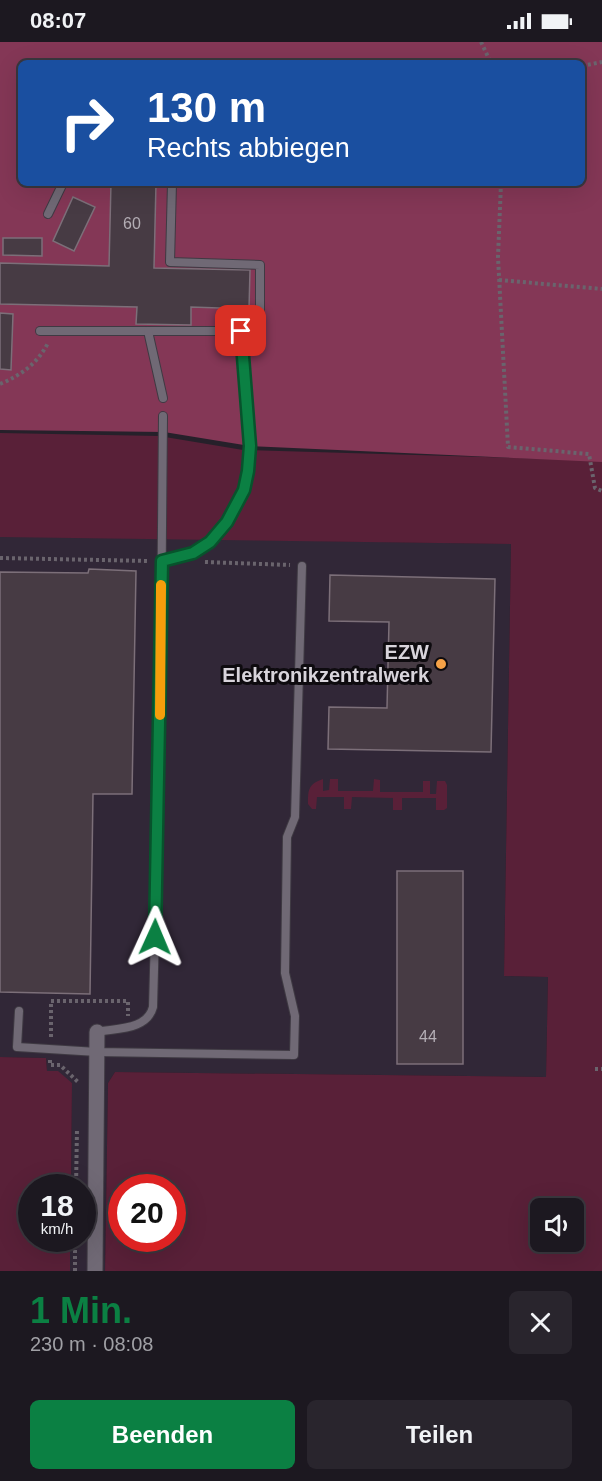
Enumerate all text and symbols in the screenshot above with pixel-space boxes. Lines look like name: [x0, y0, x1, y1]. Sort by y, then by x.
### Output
text: 08:07: [30, 8, 86, 33]
icon: right: [48, 84, 126, 162]
text: 130 m: [147, 84, 266, 131]
text: Rechts abbiegen: [147, 133, 350, 163]
house number: 60: [123, 215, 141, 232]
pin: [215, 305, 266, 356]
icon: arrive: [224, 314, 257, 347]
place label: EZW Elektronikzentralwerk: [222, 641, 430, 686]
marker: EZW Elektronikzentralwerk: [434, 657, 448, 671]
position arrow: [123, 905, 187, 969]
house number: 44: [419, 1028, 437, 1045]
speed limit sign: 20: [108, 1174, 186, 1252]
text: 18: [40, 1189, 74, 1222]
map controls: [530, 1198, 584, 1252]
button: sound: [530, 1198, 584, 1252]
text: km/h: [41, 1220, 73, 1237]
text: 1 Min.: [30, 1290, 132, 1331]
button: close: [509, 1291, 572, 1354]
text: 230 m · 08:08: [30, 1333, 153, 1355]
button: Beenden: [30, 1400, 295, 1469]
button: Teilen: [307, 1400, 572, 1469]

